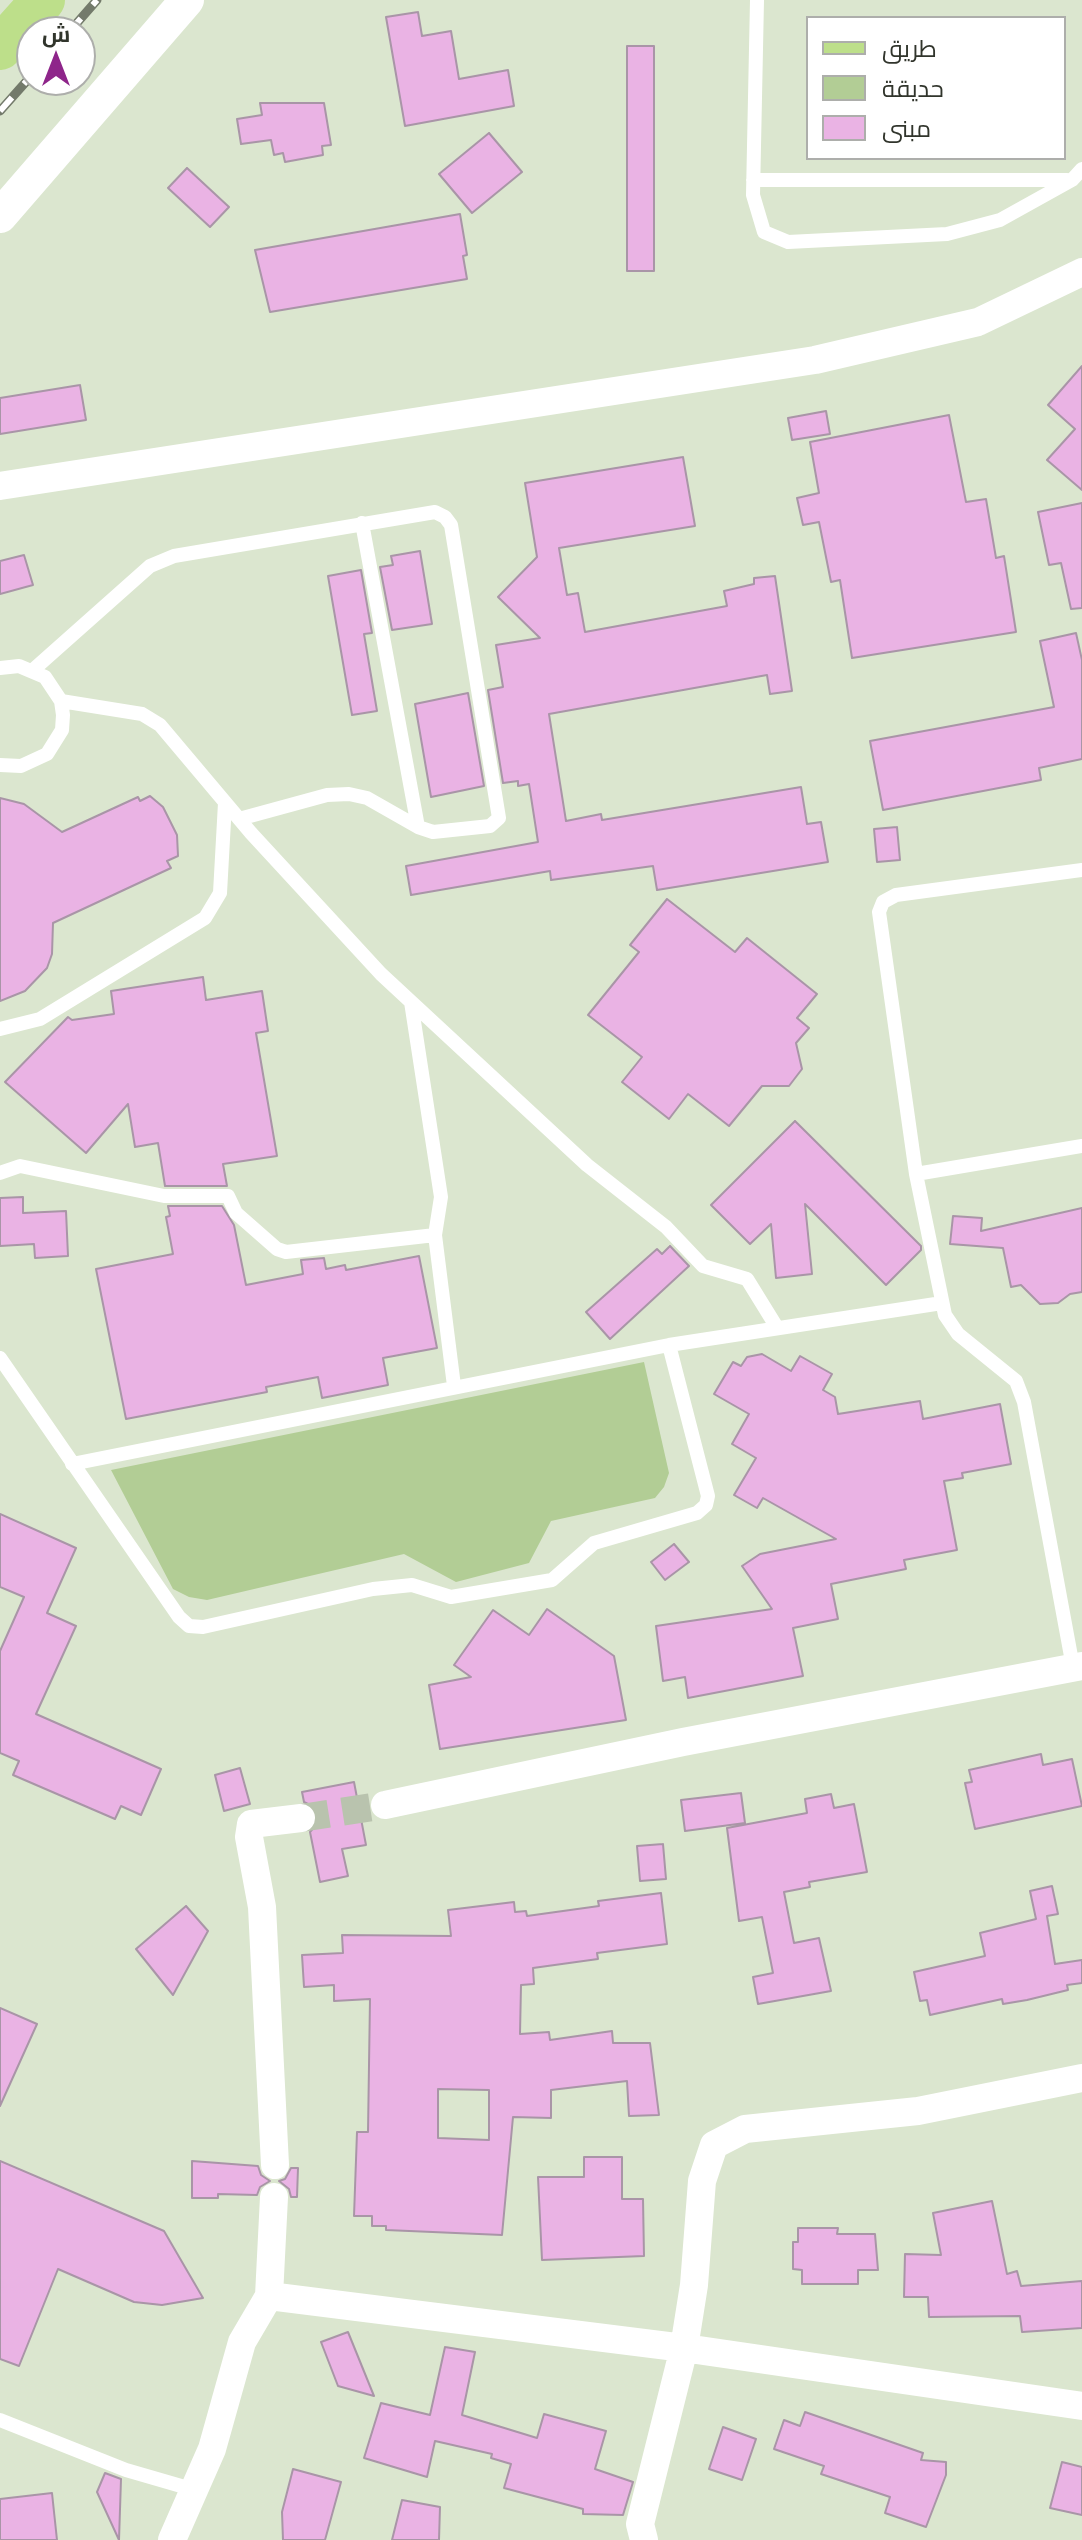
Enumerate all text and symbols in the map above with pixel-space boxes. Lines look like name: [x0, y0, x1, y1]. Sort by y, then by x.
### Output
north arrow: [16, 16, 96, 96]
legend: [806, 16, 1066, 160]
text: ش: [42, 21, 70, 47]
text: طريق: [882, 34, 937, 62]
text: حديقة: [882, 74, 944, 102]
text: مبنى: [882, 114, 931, 142]

